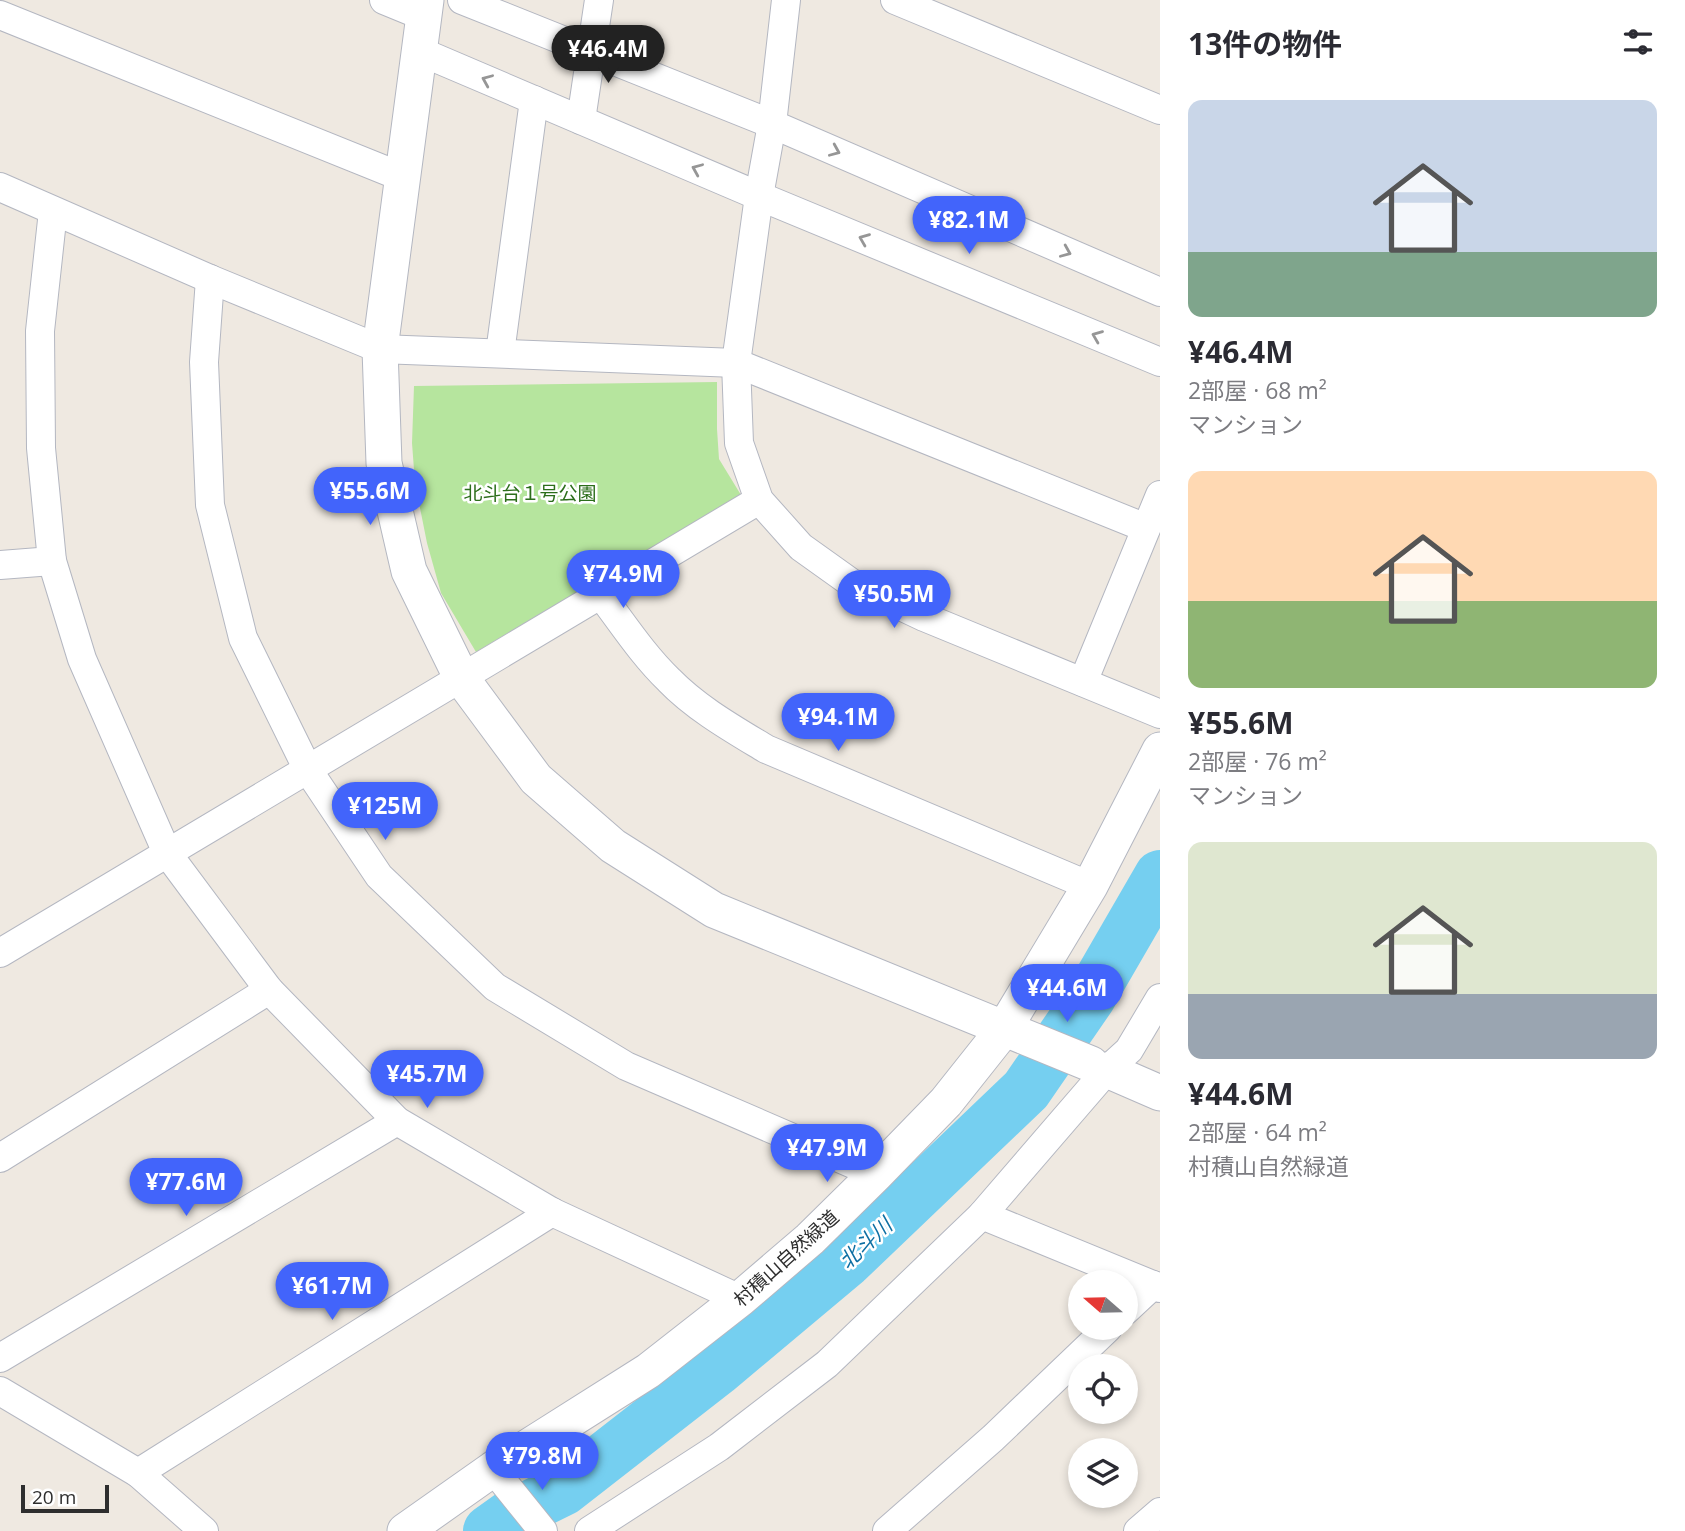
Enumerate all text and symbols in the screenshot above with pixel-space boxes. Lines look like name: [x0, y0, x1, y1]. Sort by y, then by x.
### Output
text: 13件の物件: [1188, 23, 1342, 64]
icon: filters: [1619, 23, 1657, 61]
pin: ¥46.4M: [551, 25, 665, 85]
text: ¥46.4M: [568, 32, 648, 64]
one-way arrow: [482, 74, 495, 88]
one-way arrow: [828, 143, 840, 157]
icon: home: [1360, 145, 1486, 271]
one-way arrow: [691, 163, 704, 177]
pin: ¥82.1M: [912, 196, 1026, 256]
text: ¥82.1M: [929, 203, 1009, 235]
one-way arrow: [859, 234, 871, 248]
one-way arrow: [1059, 243, 1071, 257]
one-way arrow: [1092, 330, 1104, 344]
text: ¥46.4M: [1188, 331, 1293, 372]
text: 2部屋 · 68 m²: [1188, 374, 1327, 406]
text: マンション: [1188, 408, 1303, 440]
pin: ¥55.6M: [313, 468, 427, 527]
text: ¥55.6M: [330, 474, 410, 506]
park label: 北斗台１号公園: [463, 480, 597, 506]
icon: home: [1360, 516, 1486, 642]
pin: ¥74.9M: [566, 550, 680, 610]
text: ¥74.9M: [583, 557, 663, 589]
pin: ¥50.5M: [837, 570, 951, 630]
text: ¥50.5M: [854, 577, 934, 609]
pin: ¥94.1M: [781, 694, 895, 753]
text: ¥94.1M: [798, 700, 878, 732]
text: ¥55.6M: [1188, 702, 1293, 743]
text: 2部屋 · 76 m²: [1188, 745, 1327, 777]
text: マンション: [1188, 779, 1303, 811]
pin: ¥125M: [336, 782, 434, 842]
text: ¥125M: [348, 789, 422, 821]
icon: home: [1360, 887, 1486, 1013]
pin: ¥44.6M: [1010, 964, 1124, 1024]
text: ¥44.6M: [1027, 971, 1107, 1003]
pin: ¥45.7M: [370, 1050, 484, 1110]
text: ¥45.7M: [387, 1057, 467, 1089]
text: ¥44.6M: [1188, 1073, 1293, 1114]
text: 2部屋 · 64 m²: [1188, 1116, 1327, 1148]
pin: ¥47.9M: [770, 1124, 884, 1184]
text: ¥47.9M: [787, 1131, 867, 1163]
text: 村積山自然緑道: [1188, 1150, 1349, 1182]
pin: ¥77.6M: [129, 1158, 243, 1218]
text: ¥77.6M: [146, 1165, 226, 1197]
street label: 村積山自然緑道: [728, 1204, 844, 1312]
water label: 北斗川: [832, 1210, 899, 1275]
pin: ¥61.7M: [275, 1262, 389, 1322]
text: ¥61.7M: [292, 1269, 372, 1301]
north arrow: [1068, 1270, 1138, 1340]
map controls: [1068, 1270, 1138, 1508]
button: locate: [1068, 1354, 1138, 1424]
pin: ¥79.8M: [485, 1432, 599, 1492]
button: layers: [1068, 1438, 1138, 1508]
text: ¥79.8M: [502, 1439, 582, 1471]
scale bar: [21, 1482, 108, 1514]
text: 20 m: [32, 1484, 76, 1510]

